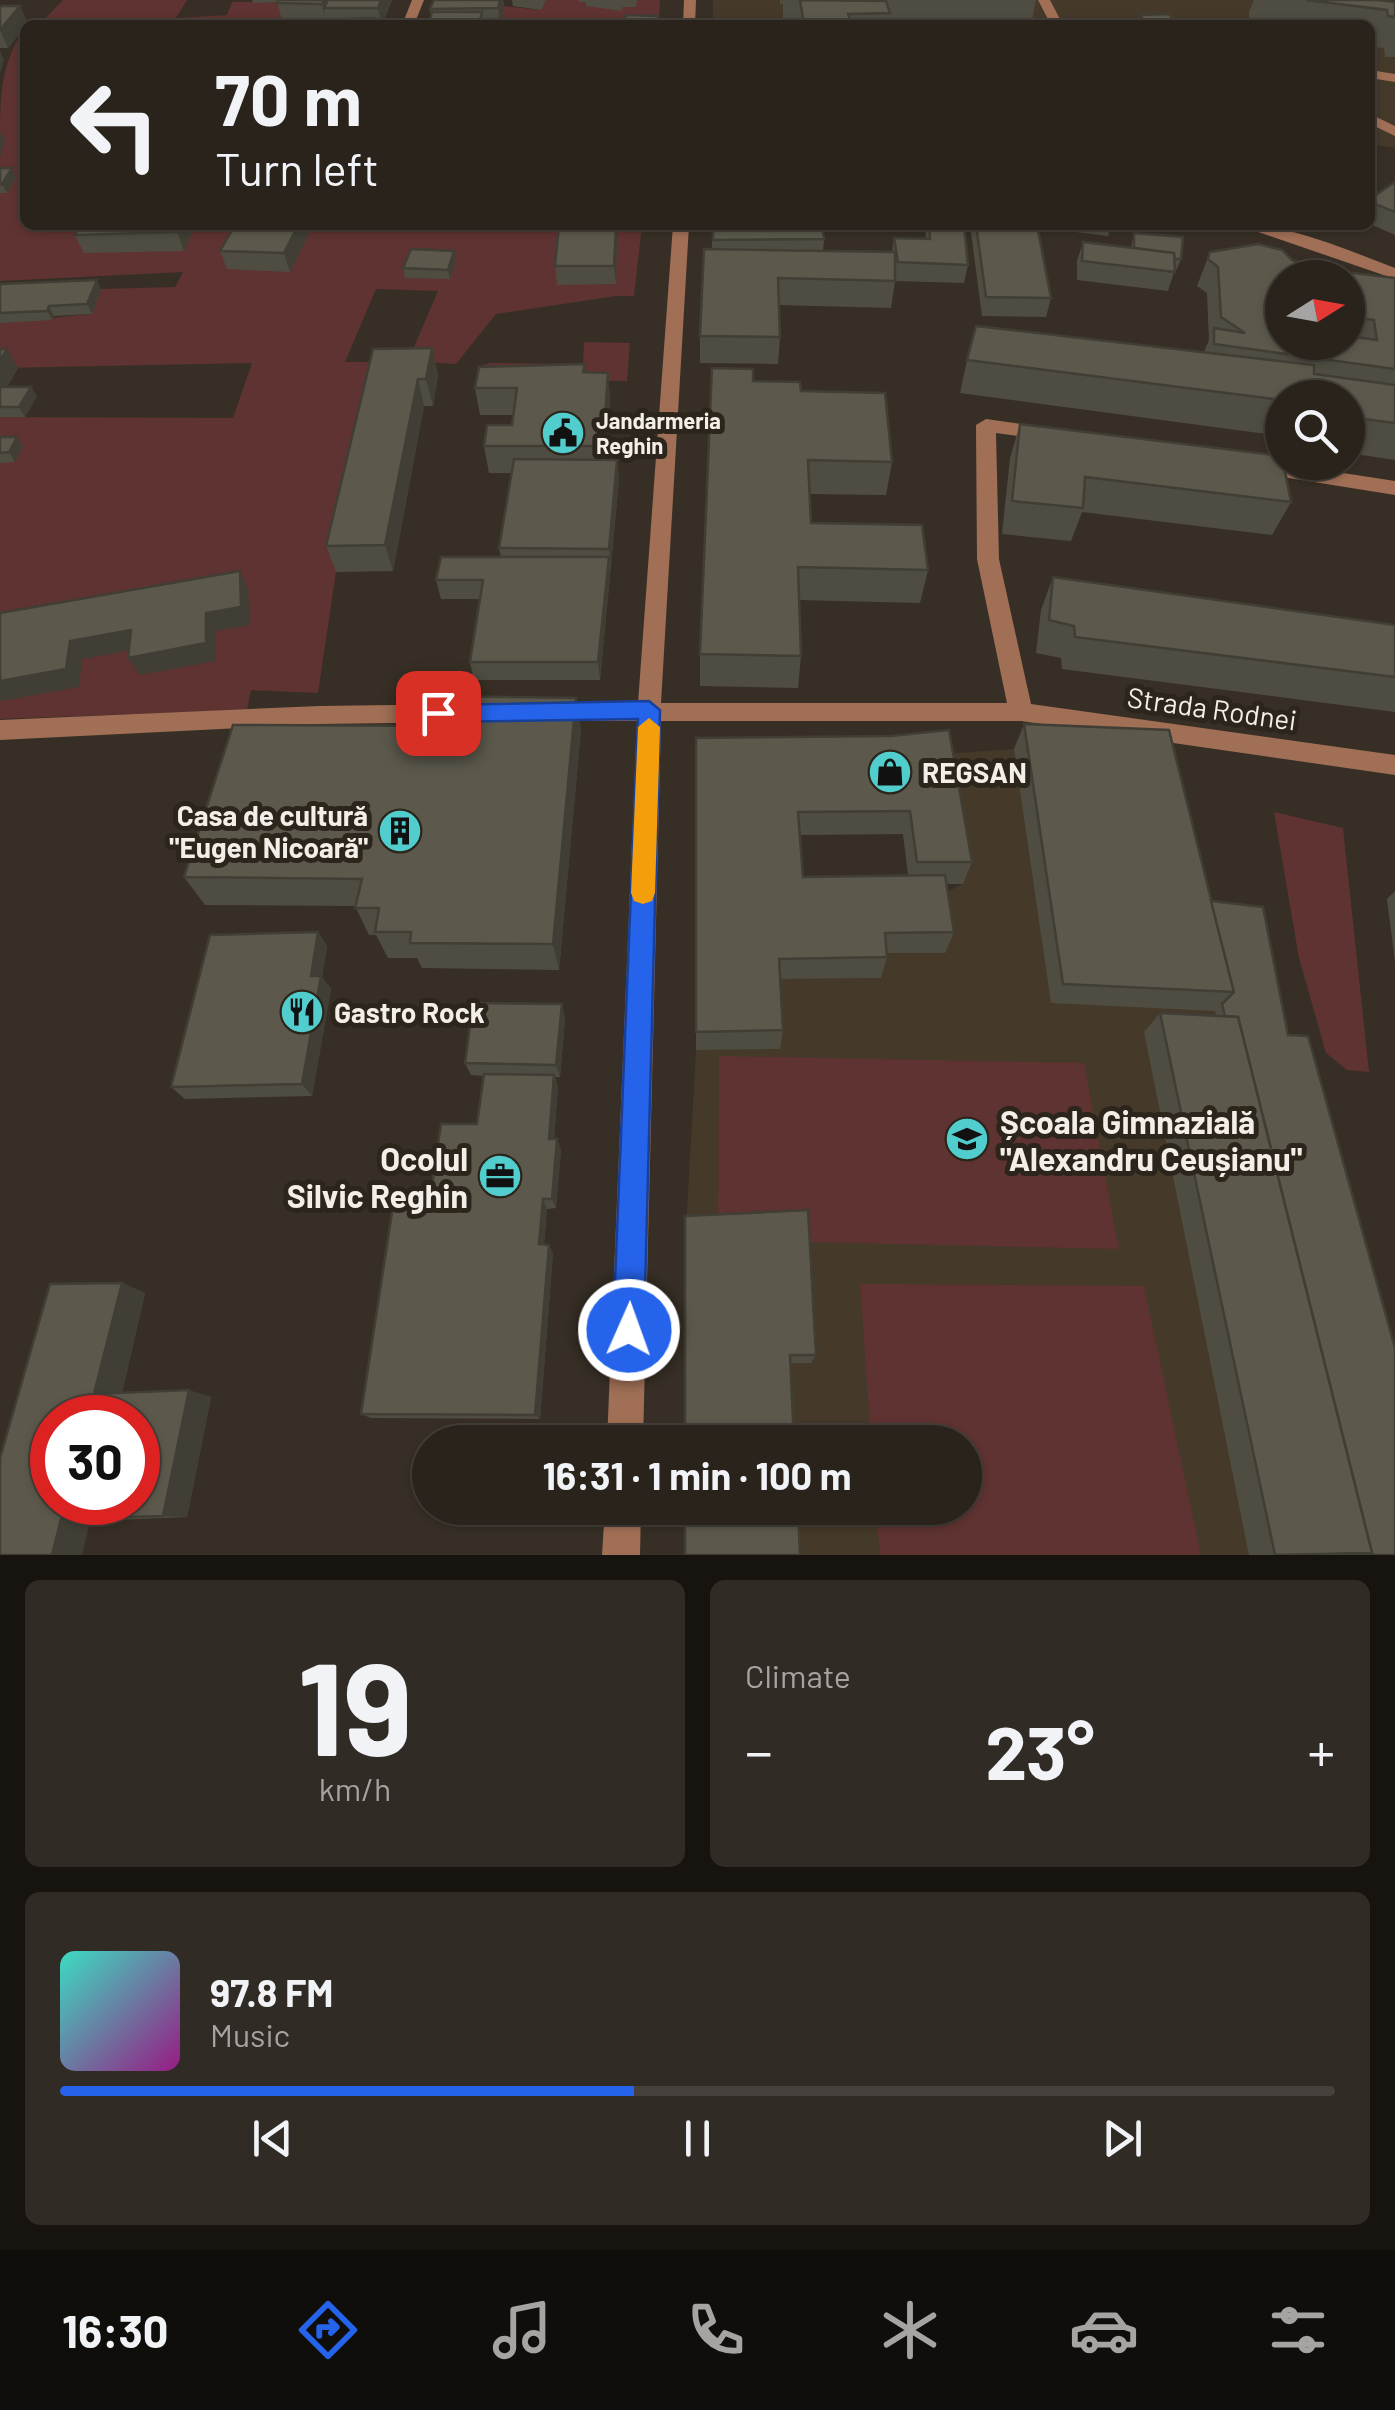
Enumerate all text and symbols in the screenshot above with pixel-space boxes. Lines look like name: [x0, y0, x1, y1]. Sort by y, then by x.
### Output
text: 70 m: [215, 56, 362, 140]
icon: left: [50, 60, 180, 190]
text: Turn left: [215, 141, 379, 195]
north arrow: [1265, 260, 1365, 360]
map controls: [1265, 260, 1365, 480]
button: search: [1265, 380, 1365, 480]
place label: Jandarmeria Reghin: [596, 407, 721, 458]
public building icon: Jandarmeria Reghin: [540, 410, 586, 456]
pin: [396, 671, 481, 756]
street label: Strada Rodnei: [1125, 679, 1299, 737]
icon: arrive: [411, 686, 466, 741]
shop icon: REGSAN: [867, 749, 913, 795]
place label: REGSAN: [922, 755, 1027, 789]
place label: Casa de cultură "Eugen Nicoară": [169, 798, 368, 864]
building icon: Casa de cultură "Eugen Nicoară": [377, 808, 423, 854]
restaurant icon: Gastro Rock: [279, 989, 325, 1035]
place label: Gastro Rock: [334, 995, 485, 1029]
place label: Școala Gimnazială "Alexandru Ceușianu": [1000, 1102, 1303, 1177]
school or university icon: Școala Gimnazială "Alexandru Ceușianu": [944, 1116, 990, 1162]
place label: Ocolul Silvic Reghin: [287, 1139, 468, 1214]
office icon: Ocolul Silvic Reghin: [477, 1153, 523, 1199]
position arrow: [577, 1278, 681, 1382]
speed limit sign: 30: [30, 1395, 160, 1525]
text: 16:31 · 1 min · 100 m: [542, 1452, 852, 1498]
text: 19: [297, 1626, 413, 1782]
text: Climate: [745, 1656, 851, 1694]
text: 23°: [985, 1705, 1095, 1795]
text: −: [745, 1717, 773, 1783]
text: +: [1307, 1717, 1335, 1783]
text: km/h: [319, 1769, 391, 1807]
text: 97.8 FM: [210, 1969, 333, 2015]
text: Music: [210, 2015, 290, 2053]
icon: previous: [245, 2111, 300, 2166]
icon: pause: [670, 2111, 725, 2166]
icon: next: [1095, 2111, 1150, 2166]
icon: directions: [293, 2295, 363, 2365]
icon: music: [487, 2295, 557, 2365]
icon: phone: [681, 2295, 751, 2365]
icon: climate: [875, 2295, 945, 2365]
icon: car: [1069, 2295, 1139, 2365]
icon: filters: [1263, 2295, 1333, 2365]
text: 16:30: [62, 2303, 168, 2357]

